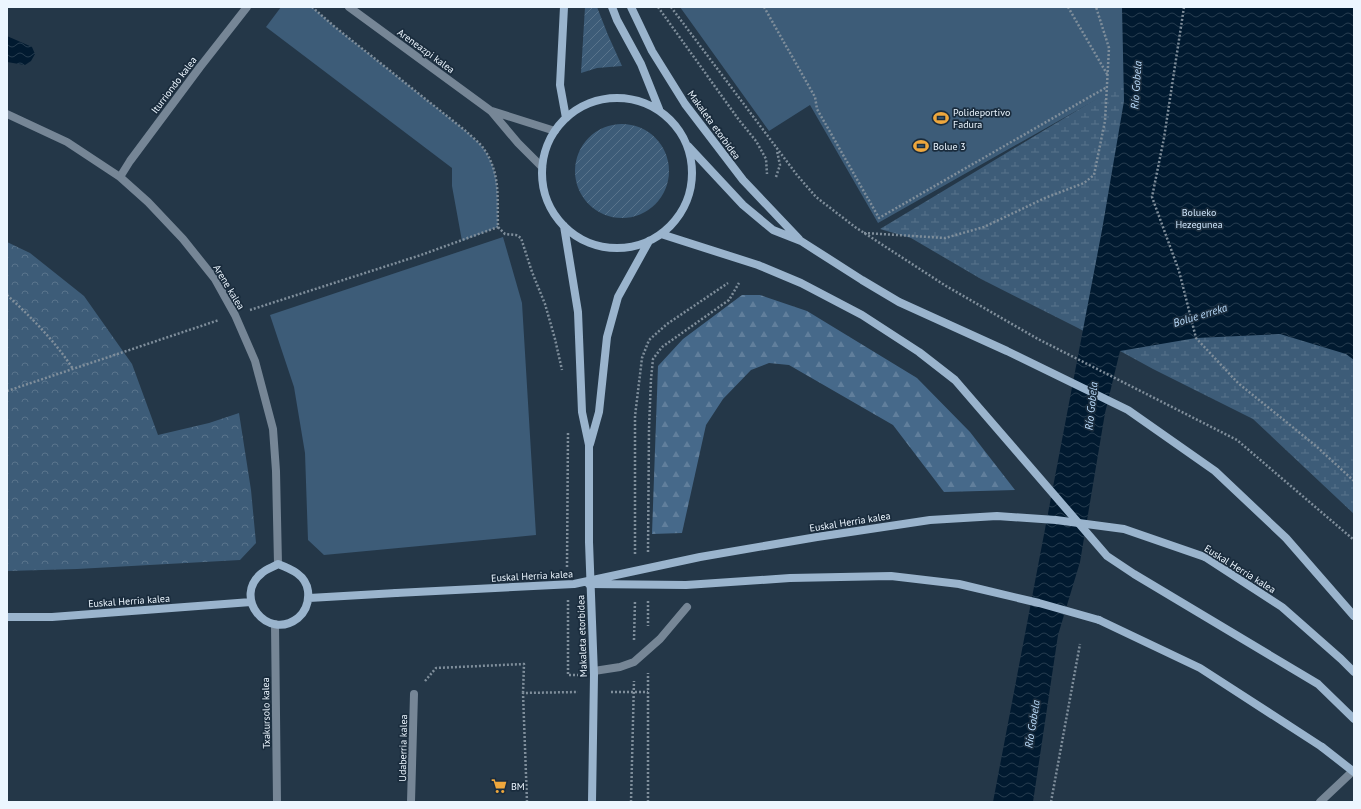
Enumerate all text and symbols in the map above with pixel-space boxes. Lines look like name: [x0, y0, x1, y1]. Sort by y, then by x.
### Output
street label: Areneazpi kalea: [395, 26, 457, 76]
street label: Iturriondo kalea: [148, 54, 200, 116]
water label: Río Gobela: [1127, 60, 1145, 110]
street label: Makaleta etorbidea: [685, 88, 743, 162]
place label: Polideportivo Fadura: [953, 106, 1010, 131]
sports icon: Polideportivo Fadura: [932, 109, 950, 127]
sports icon: Bolue 3: [912, 137, 930, 155]
place label: Bolue 3: [933, 140, 966, 153]
park label: Bolueko Hezegunea: [1175, 206, 1223, 231]
street label: Arene kalea: [210, 262, 248, 312]
water label: Bolue erreka: [1171, 300, 1229, 330]
water label: Río Gobela: [1082, 381, 1101, 431]
street label: Euskal Herria kalea: [809, 509, 892, 535]
street label: Euskal Herria kalea: [1202, 542, 1278, 596]
street label: Euskal Herria kalea: [491, 567, 573, 585]
street label: Euskal Herria kalea: [88, 592, 170, 610]
street label: Makaleta etorbidea: [574, 595, 590, 677]
street label: Txakursolo kalea: [259, 677, 273, 749]
water label: Río Gobela: [1021, 698, 1043, 749]
street label: Udaberria kalea: [396, 714, 410, 782]
supermarket icon: BM: [490, 777, 508, 795]
place label: BM: [511, 780, 525, 793]

